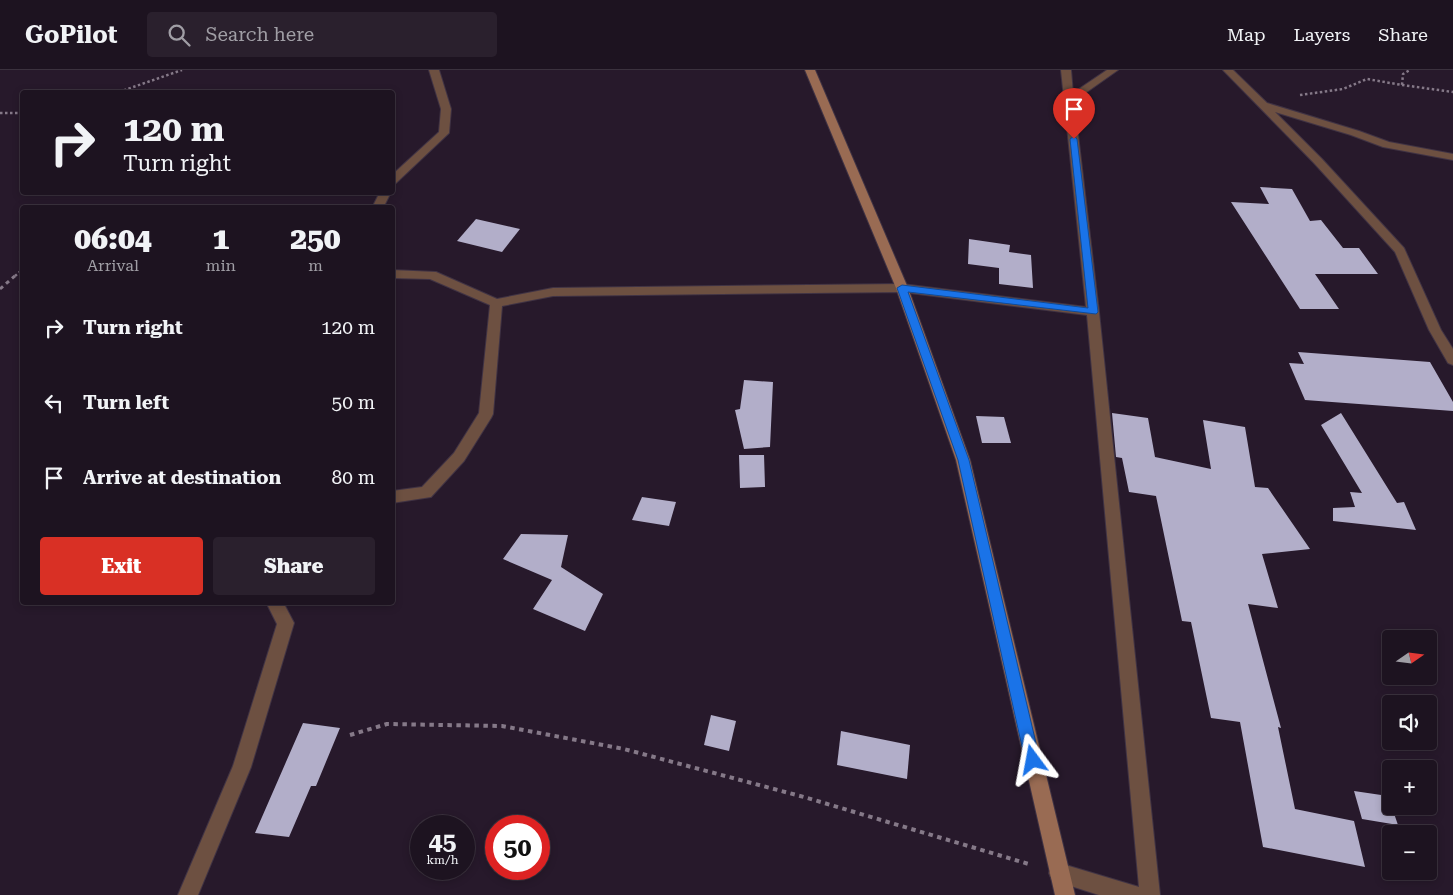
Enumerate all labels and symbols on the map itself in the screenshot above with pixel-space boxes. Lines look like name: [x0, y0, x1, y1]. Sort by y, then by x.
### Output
pin: [1053, 88, 1095, 139]
north arrow: [1382, 630, 1438, 685]
position arrow: [1006, 733, 1058, 785]
speed limit sign: 50: [485, 815, 550, 880]

